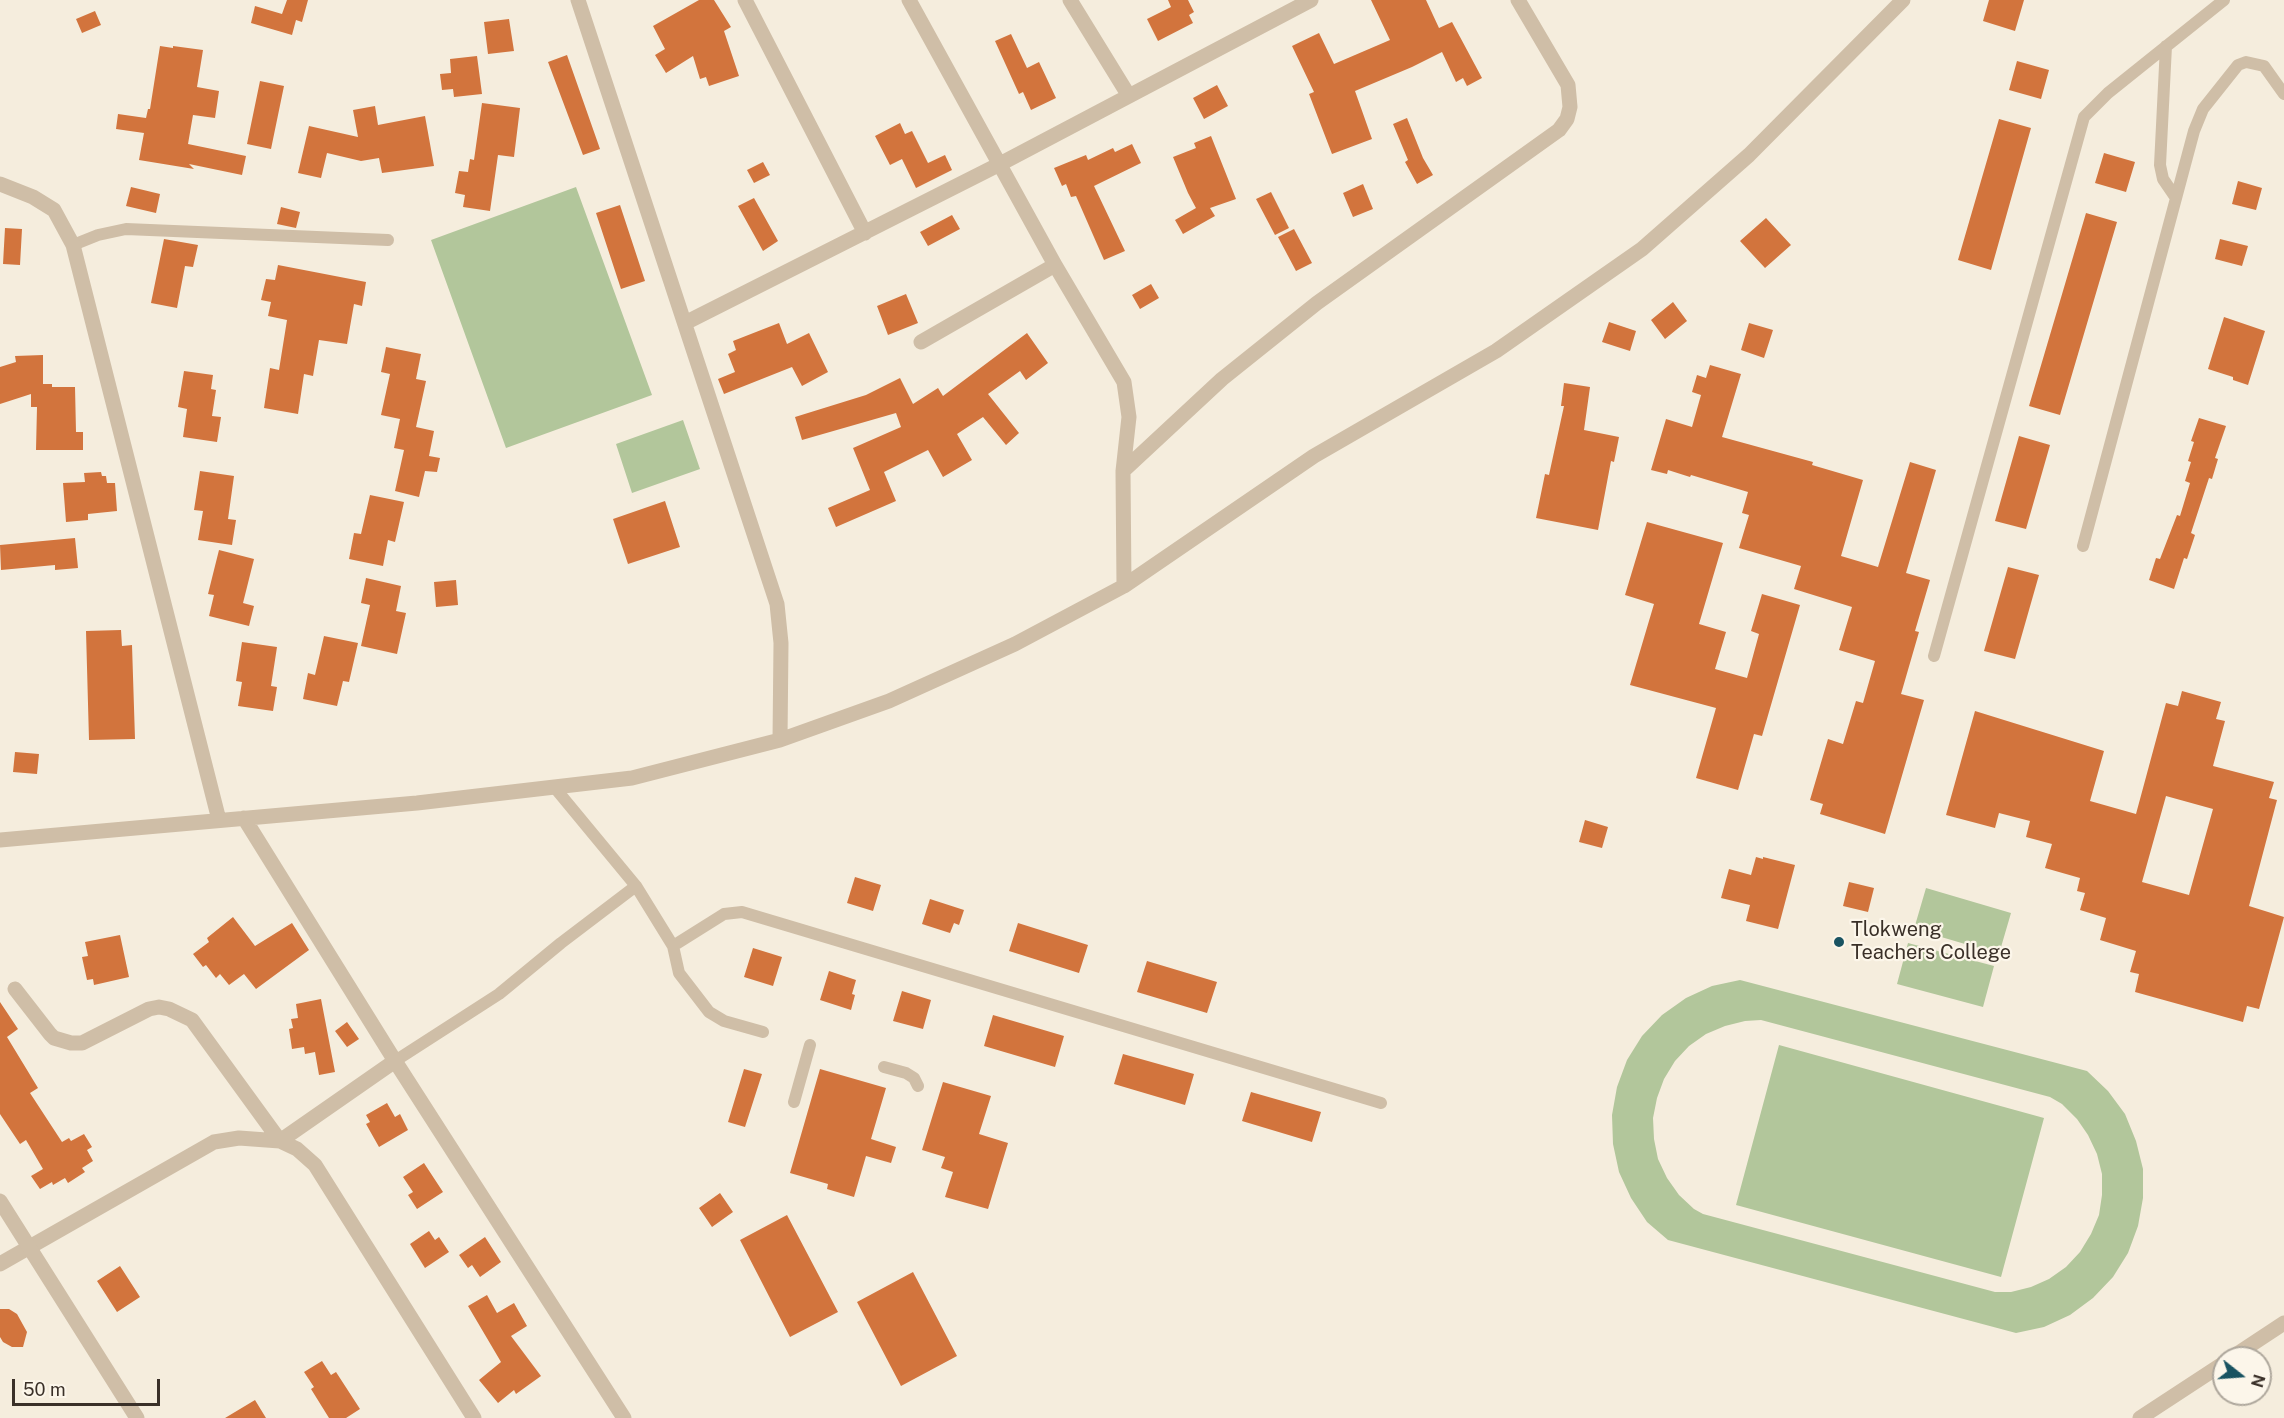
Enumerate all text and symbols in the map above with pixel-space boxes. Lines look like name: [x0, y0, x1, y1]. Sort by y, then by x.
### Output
place label: Tlokweng Teachers College: [1851, 918, 2011, 965]
marker: Tlokweng Teachers College: [1832, 935, 1846, 949]
north arrow: [2212, 1346, 2272, 1406]
scale bar: [15, 1367, 164, 1405]
text: N: [2247, 1372, 2269, 1390]
text: 50 m: [23, 1379, 66, 1400]

